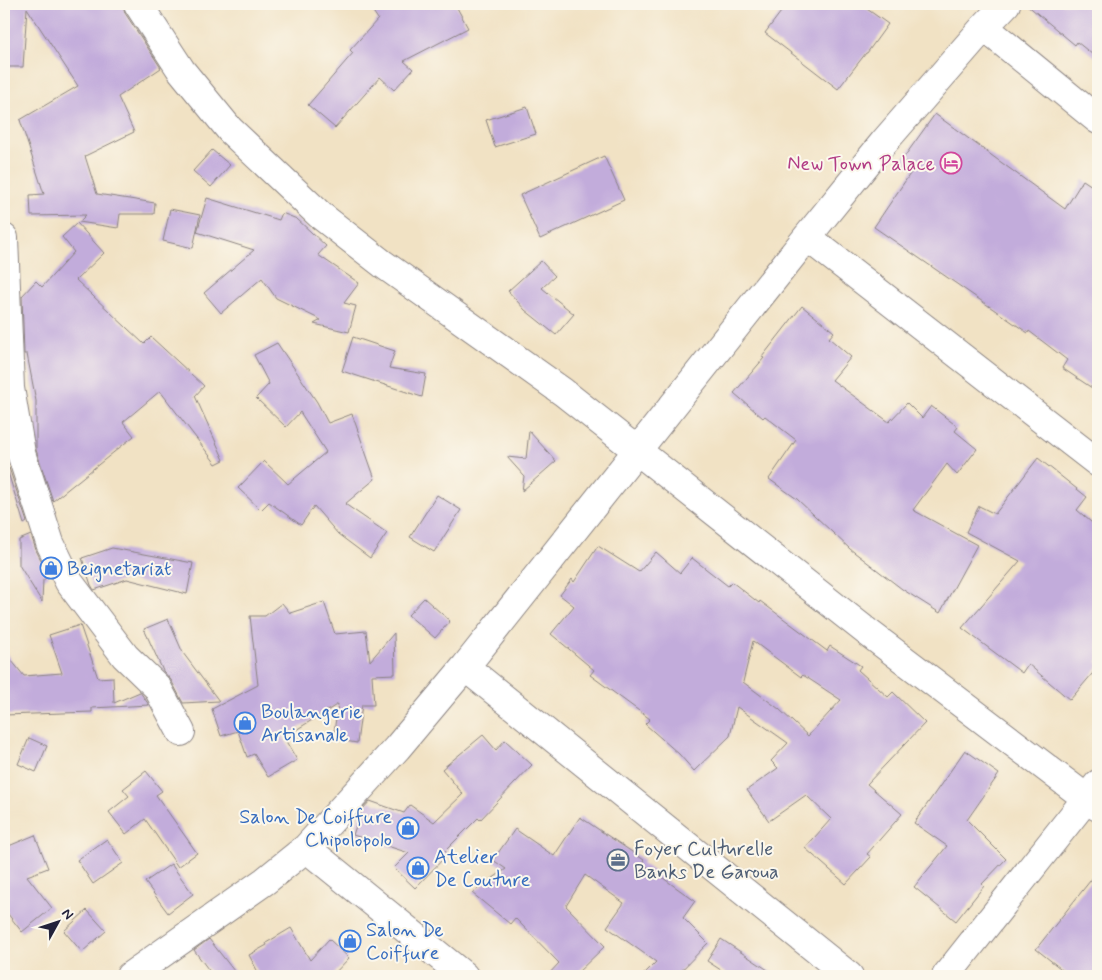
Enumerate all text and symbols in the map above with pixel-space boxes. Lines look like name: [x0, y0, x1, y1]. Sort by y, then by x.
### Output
place label: New Town Palace: [787, 151, 935, 178]
hotel icon: New Town Palace: [939, 151, 963, 175]
shop icon: Beignetariat: [39, 556, 63, 580]
place label: Beignetariat: [67, 556, 171, 583]
place label: Boulangerie Artisanale: [261, 699, 362, 749]
shop icon: Boulangerie Artisanale: [233, 711, 257, 735]
place label: Salon De Coiffure Chipolopolo: [239, 804, 392, 854]
shop icon: Salon De Coiffure Chipolopolo: [396, 816, 420, 840]
place label: Foyer Culturelle Banks De Garoua: [634, 836, 779, 886]
place label: Atelier De Couture: [434, 844, 530, 894]
office icon: Foyer Culturelle Banks De Garoua: [606, 848, 630, 872]
shop icon: Atelier De Couture: [406, 856, 430, 880]
north arrow: [32, 898, 82, 948]
text: N: [57, 905, 77, 924]
place label: Salon De Coiffure: [366, 917, 444, 967]
shop icon: Salon De Coiffure: [338, 929, 362, 953]

